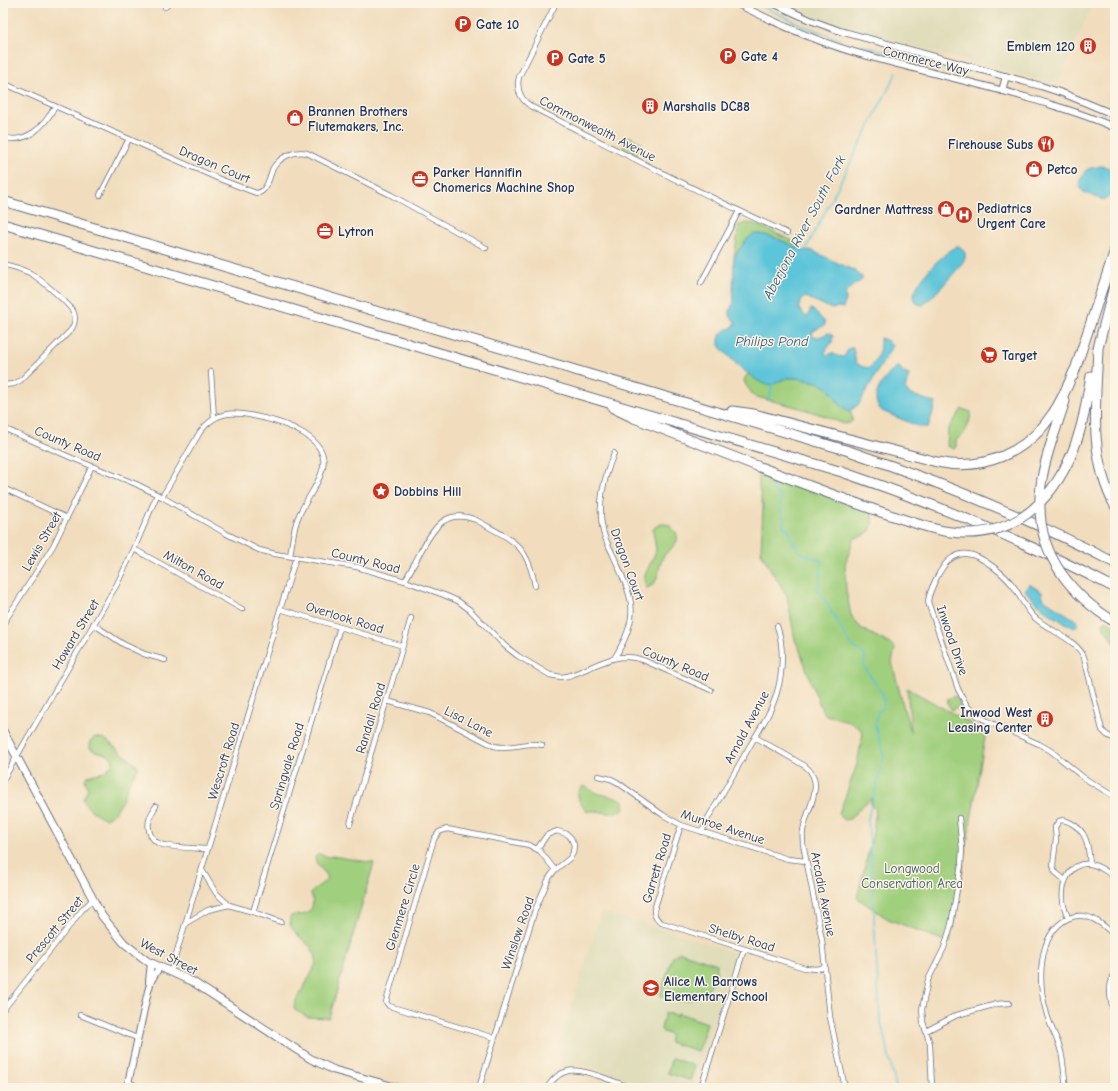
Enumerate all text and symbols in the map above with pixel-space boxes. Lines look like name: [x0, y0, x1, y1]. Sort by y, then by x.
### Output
parking icon: Gate 10: [453, 14, 473, 34]
place label: Gate 10: [476, 17, 519, 32]
building icon: Emblem 120: [1078, 36, 1098, 56]
place label: Emblem 120: [1007, 39, 1075, 54]
street label: Commerce Way: [882, 43, 970, 78]
parking icon: Gate 4: [718, 46, 738, 66]
parking icon: Gate 5: [545, 48, 565, 68]
place label: Gate 4: [741, 49, 778, 64]
place label: Gate 5: [568, 51, 606, 66]
street label: Commonwealth Avenue: [537, 93, 659, 165]
building icon: Marshalls DC88: [640, 96, 660, 116]
place label: Marshalls DC88: [663, 99, 750, 114]
place label: Brannen Brothers Flutemakers, Inc.: [308, 104, 408, 134]
shop icon: Brannen Brothers Flutemakers, Inc.: [285, 108, 305, 128]
restaurant icon: Firehouse Subs: [1036, 134, 1056, 154]
place label: Firehouse Subs: [948, 137, 1033, 152]
street label: Dragon Court: [177, 143, 254, 187]
water label: Aberjona River South Fork: [759, 152, 850, 303]
shop icon: Petco: [1024, 159, 1044, 179]
place label: Petco: [1047, 162, 1078, 177]
place label: Parker Hannifin Chomerics Machine Shop: [433, 165, 575, 195]
office icon: Parker Hannifin Chomerics Machine Shop: [410, 169, 430, 189]
shop icon: Gardner Mattress: [936, 199, 956, 219]
place label: Pediatrics Urgent Care: [977, 201, 1046, 231]
place label: Gardner Mattress: [834, 202, 933, 217]
hospital icon: Pediatrics Urgent Care: [954, 205, 974, 225]
office icon: Lytron: [315, 221, 335, 241]
place label: Lytron: [338, 224, 374, 239]
water label: Philips Pond: [735, 333, 809, 350]
supermarket icon: Target: [979, 345, 999, 365]
place label: Target: [1002, 348, 1038, 363]
street label: County Road: [32, 423, 103, 464]
place icon: Dobbins Hill: [371, 481, 391, 501]
place label: Dobbins Hill: [394, 484, 461, 499]
street label: Lewis Street: [18, 508, 65, 574]
street label: Dragon Court: [608, 526, 648, 603]
street label: County Road: [330, 545, 402, 576]
street label: Milton Road: [161, 547, 226, 592]
street label: Howard Street: [49, 595, 103, 672]
street label: Overlook Road: [304, 599, 386, 636]
street label: Inwood Drive: [934, 603, 972, 677]
street label: County Road: [640, 643, 711, 684]
street label: Randall Road: [353, 681, 388, 755]
street label: Arnold Avenue: [721, 688, 772, 766]
street label: Lisa Lane: [442, 703, 496, 740]
place label: Inwood West Leasing Center: [948, 705, 1033, 735]
building icon: Inwood West Leasing Center: [1035, 709, 1055, 729]
street label: Wescroft Road: [205, 721, 242, 802]
street label: Springvale Road: [266, 721, 307, 811]
street label: Munroe Avenue: [679, 806, 767, 847]
street label: Garrett Road: [639, 831, 674, 905]
street label: Arcadia Avenue: [808, 851, 839, 938]
street label: Glenmere Circle: [382, 861, 423, 952]
park label: Longwood Conservation Area: [861, 861, 963, 891]
street label: Prescott Street: [22, 892, 87, 965]
street label: Winslow Road: [498, 894, 537, 972]
street label: Shelby Road: [707, 920, 777, 955]
street label: West Street: [137, 935, 201, 978]
place label: Alice M. Barrows Elementary School: [664, 974, 768, 1004]
school or university icon: Alice M. Barrows Elementary School: [641, 978, 661, 998]

